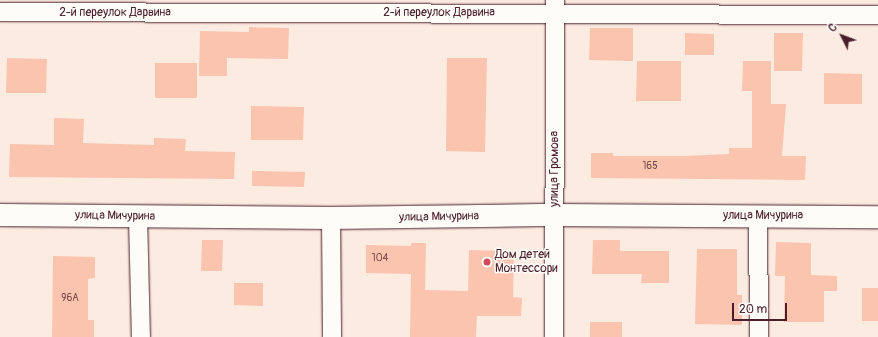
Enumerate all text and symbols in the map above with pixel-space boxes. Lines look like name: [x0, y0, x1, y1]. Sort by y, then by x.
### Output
street label: 2-й переулок Дарвина: [59, 6, 171, 20]
street label: 2-й переулок Дарвина: [383, 6, 495, 20]
north arrow: [822, 16, 862, 56]
text: С: [826, 21, 840, 35]
street label: улица Громова: [548, 131, 562, 207]
house number: 165: [642, 161, 658, 173]
street label: улица Мичурина: [75, 208, 155, 224]
street label: улица Мичурина: [399, 209, 479, 225]
street label: улица Мичурина: [723, 209, 803, 223]
place label: Дом детей Монтессори: [495, 248, 558, 276]
house number: 104: [372, 253, 388, 265]
marker: Дом детей Монтессори: [482, 257, 492, 267]
house number: 96А: [61, 293, 79, 305]
scale bar: [734, 295, 789, 321]
text: 20 m: [739, 302, 767, 317]

